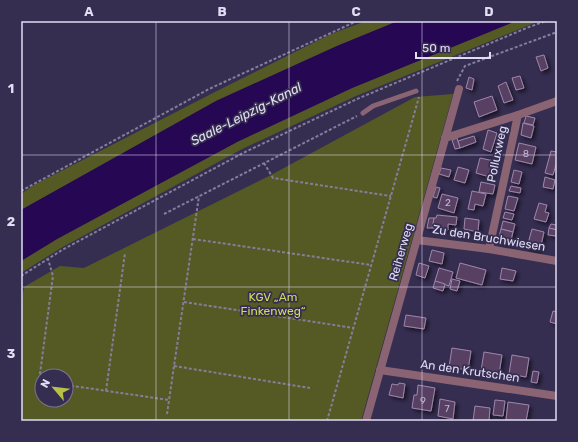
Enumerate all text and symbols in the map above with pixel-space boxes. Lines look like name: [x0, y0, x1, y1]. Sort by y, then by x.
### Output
text: A: [84, 4, 94, 19]
text: B: [217, 4, 227, 19]
text: C: [351, 4, 361, 19]
text: D: [484, 4, 494, 19]
scale bar: [416, 34, 490, 60]
text: 50 m: [422, 41, 450, 55]
water label: Saale-Leipzig-Kanal: [188, 79, 305, 149]
text: 1: [8, 81, 14, 96]
street label: Polluxweg: [484, 124, 510, 184]
house number: 8: [523, 148, 529, 160]
house number: 2: [445, 197, 451, 209]
text: 2: [7, 214, 15, 229]
street label: Reiherweg: [386, 222, 416, 282]
street label: Zu den Bruchwiesen: [431, 222, 547, 254]
park label: KGV „Am Finkenweg“: [241, 290, 306, 318]
text: 3: [7, 346, 16, 361]
street label: An den Krutschen: [419, 357, 521, 385]
north arrow: [34, 368, 74, 408]
text: N: [38, 377, 53, 390]
house number: 9: [420, 395, 426, 407]
house number: 7: [444, 403, 450, 415]

